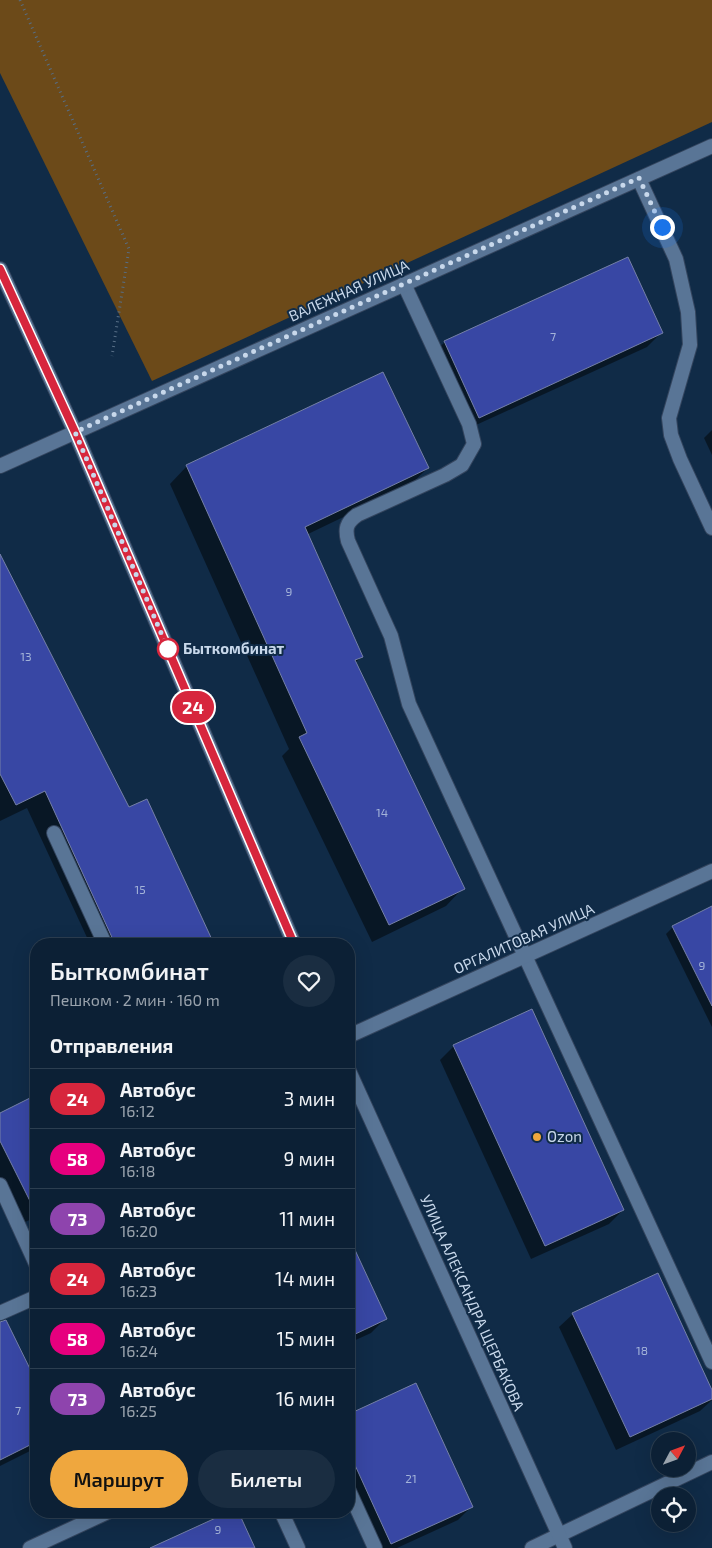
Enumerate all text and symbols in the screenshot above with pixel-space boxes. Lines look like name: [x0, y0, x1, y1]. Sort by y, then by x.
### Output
your location: [650, 215, 675, 240]
street label: ВАЛЕЖНАЯ УЛИЦА: [286, 255, 412, 325]
house number: 7: [550, 329, 556, 343]
house number: 9: [286, 584, 293, 598]
marker: Быткомбинат: [157, 638, 179, 660]
place label: Быткомбинат: [183, 639, 285, 657]
house number: 13: [20, 649, 32, 663]
line badge: 24: [170, 691, 216, 723]
text: 24: [182, 696, 204, 718]
house number: 14: [376, 805, 388, 819]
house number: 15: [134, 882, 146, 896]
street label: ОРГАЛИТОВАЯ УЛИЦА: [450, 899, 597, 977]
button: heart: [283, 955, 335, 1007]
text: Быткомбинат: [50, 956, 209, 985]
house number: 9: [699, 958, 706, 972]
text: Пешком · 2 мин · 160 m: [50, 990, 220, 1009]
text: Отправления: [50, 1034, 173, 1057]
text: Автобус: [120, 1078, 196, 1101]
text: 3 мин: [284, 1087, 335, 1110]
text: 24: [67, 1088, 88, 1110]
text: 16:12: [120, 1101, 155, 1120]
place label: Ozon: [547, 1127, 582, 1145]
marker: Ozon: [531, 1131, 543, 1143]
text: Автобус: [120, 1138, 196, 1161]
text: 9 мин: [283, 1147, 335, 1170]
text: 58: [67, 1148, 88, 1170]
text: 16:18: [120, 1161, 155, 1180]
street label: УЛИЦА АЛЕКСАНДРА ЩЕРБАКОВА: [417, 1192, 529, 1414]
text: Автобус: [120, 1198, 196, 1221]
text: 11 мин: [279, 1207, 335, 1230]
text: 73: [68, 1208, 87, 1230]
text: 16:20: [120, 1221, 158, 1240]
text: Автобус: [120, 1258, 196, 1281]
text: 14 мин: [275, 1267, 335, 1290]
text: 24: [67, 1268, 88, 1290]
text: 16:23: [120, 1281, 157, 1300]
text: Автобус: [120, 1318, 196, 1341]
text: 15 мин: [277, 1327, 335, 1350]
text: 58: [67, 1328, 88, 1350]
text: 16:24: [120, 1341, 158, 1360]
house number: 18: [636, 1343, 648, 1357]
text: Автобус: [120, 1378, 196, 1401]
text: 16 мин: [276, 1387, 335, 1410]
text: 73: [68, 1388, 87, 1410]
text: 16:25: [120, 1401, 157, 1420]
house number: 7: [15, 1403, 21, 1417]
north arrow: [651, 1432, 696, 1478]
map controls: [651, 1432, 696, 1532]
button: Маршрут: [50, 1450, 188, 1508]
button: Билеты: [198, 1450, 335, 1508]
house number: 21: [405, 1471, 417, 1485]
button: locate: [651, 1487, 696, 1532]
house number: 9: [215, 1522, 222, 1536]

